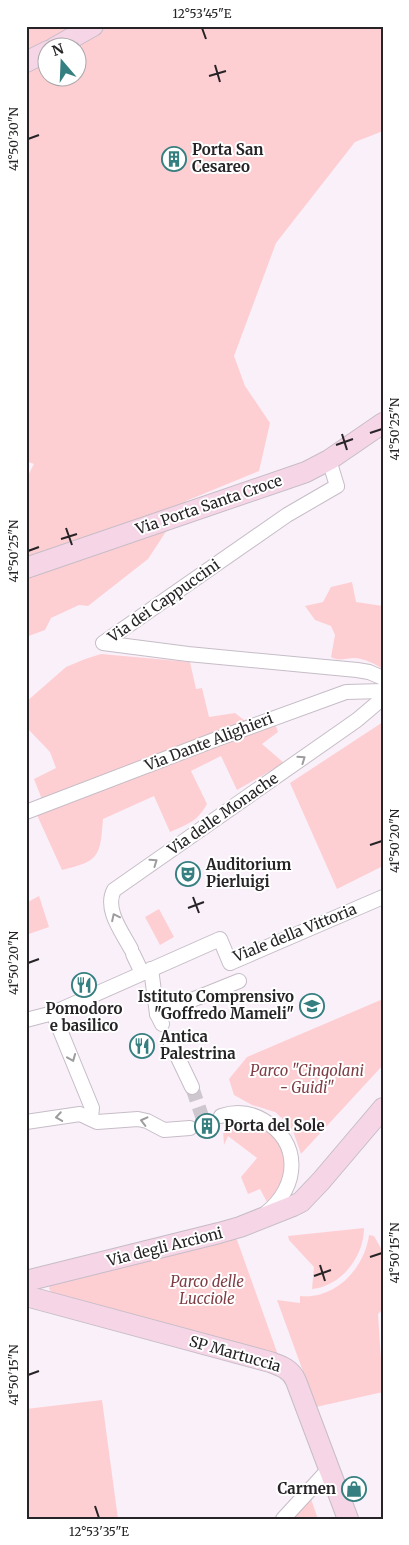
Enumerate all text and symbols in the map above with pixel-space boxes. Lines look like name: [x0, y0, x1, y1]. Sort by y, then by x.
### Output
text: 12°53'45"E: [173, 6, 232, 21]
north arrow: [38, 38, 88, 88]
text: N: [50, 39, 66, 60]
text: 41°50'30"N: [6, 106, 21, 171]
place label: Porta San Cesareo: [192, 140, 263, 176]
building icon: Porta San Cesareo: [161, 146, 187, 172]
text: 41°50'25"N: [387, 397, 402, 460]
street label: Via Porta Santa Croce: [132, 470, 285, 539]
text: 41°50'25"N: [6, 519, 21, 582]
street label: Via dei Cappuccini: [103, 555, 223, 647]
street label: Via Dante Alighieri: [141, 708, 276, 775]
one-way arrow: [296, 756, 306, 765]
street label: Via delle Monache: [163, 768, 282, 859]
text: 41°50'20"N: [387, 808, 402, 873]
place label: Auditorium Pierluigi: [205, 855, 291, 891]
one-way arrow: [149, 859, 158, 868]
theatre icon: Auditorium Pierluigi: [175, 861, 201, 887]
street label: Viale della Vittoria: [230, 899, 359, 966]
one-way arrow: [111, 913, 121, 922]
text: 41°50'20"N: [6, 930, 21, 995]
restaurant icon: Pomodoro e basilico: [71, 972, 97, 998]
place label: Istituto Comprensivo "Goffredo Mameli": [138, 987, 294, 1023]
school or university icon: Istituto Comprensivo "Goffredo Mameli": [299, 993, 325, 1019]
place label: Pomodoro e basilico: [46, 999, 122, 1035]
place label: Antica Palestrina: [159, 1027, 236, 1063]
restaurant icon: Antica Palestrina: [129, 1033, 155, 1059]
one-way arrow: [66, 1053, 77, 1062]
park label: Parco "Cingolani - Guidi": [250, 1061, 364, 1097]
one-way arrow: [55, 1112, 63, 1122]
building icon: Porta del Sole: [194, 1113, 220, 1139]
one-way arrow: [139, 1116, 148, 1127]
place label: Porta del Sole: [224, 1116, 325, 1135]
text: 41°50'15"N: [387, 1222, 402, 1284]
street label: Via degli Arcioni: [104, 1223, 225, 1270]
park label: Parco delle Lucciole: [170, 1272, 244, 1308]
street label: SP Martuccia: [187, 1331, 283, 1376]
text: 41°50'15"N: [6, 1344, 21, 1406]
shop icon: Carmen: [341, 1476, 367, 1502]
place label: Carmen: [277, 1479, 336, 1498]
text: 12°53'35"E: [69, 1524, 129, 1539]

